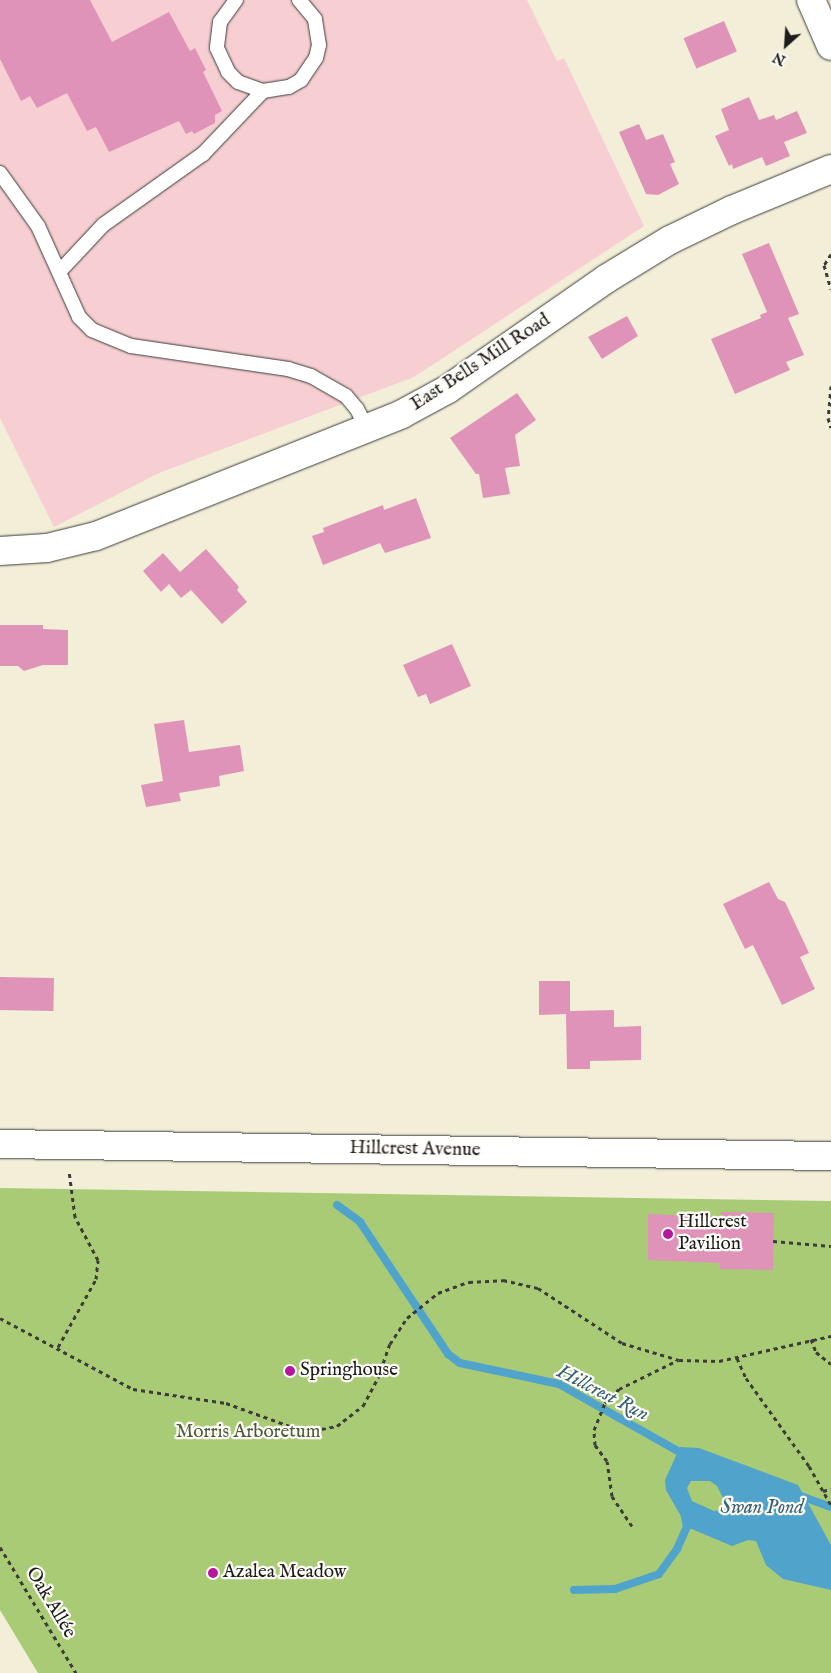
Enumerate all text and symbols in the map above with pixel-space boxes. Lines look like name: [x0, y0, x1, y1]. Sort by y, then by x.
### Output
north arrow: [761, 20, 811, 70]
text: N: [770, 48, 789, 69]
street label: East Bells Mill Road: [407, 309, 555, 417]
street label: Hillcrest Avenue: [349, 1137, 481, 1163]
place label: Hillcrest Pavilion: [678, 1212, 747, 1256]
marker: Hillcrest Pavilion: [662, 1228, 674, 1240]
place label: Springhouse: [300, 1360, 398, 1382]
water label: Hillcrest Run: [553, 1360, 653, 1426]
marker: Springhouse: [284, 1365, 296, 1377]
park label: Morris Arboretum: [176, 1422, 320, 1444]
water label: Swan Pond: [720, 1495, 804, 1519]
place label: Azalea Meadow: [223, 1562, 346, 1584]
street label: Oak Allée: [20, 1563, 80, 1643]
marker: Azalea Meadow: [207, 1567, 219, 1579]

